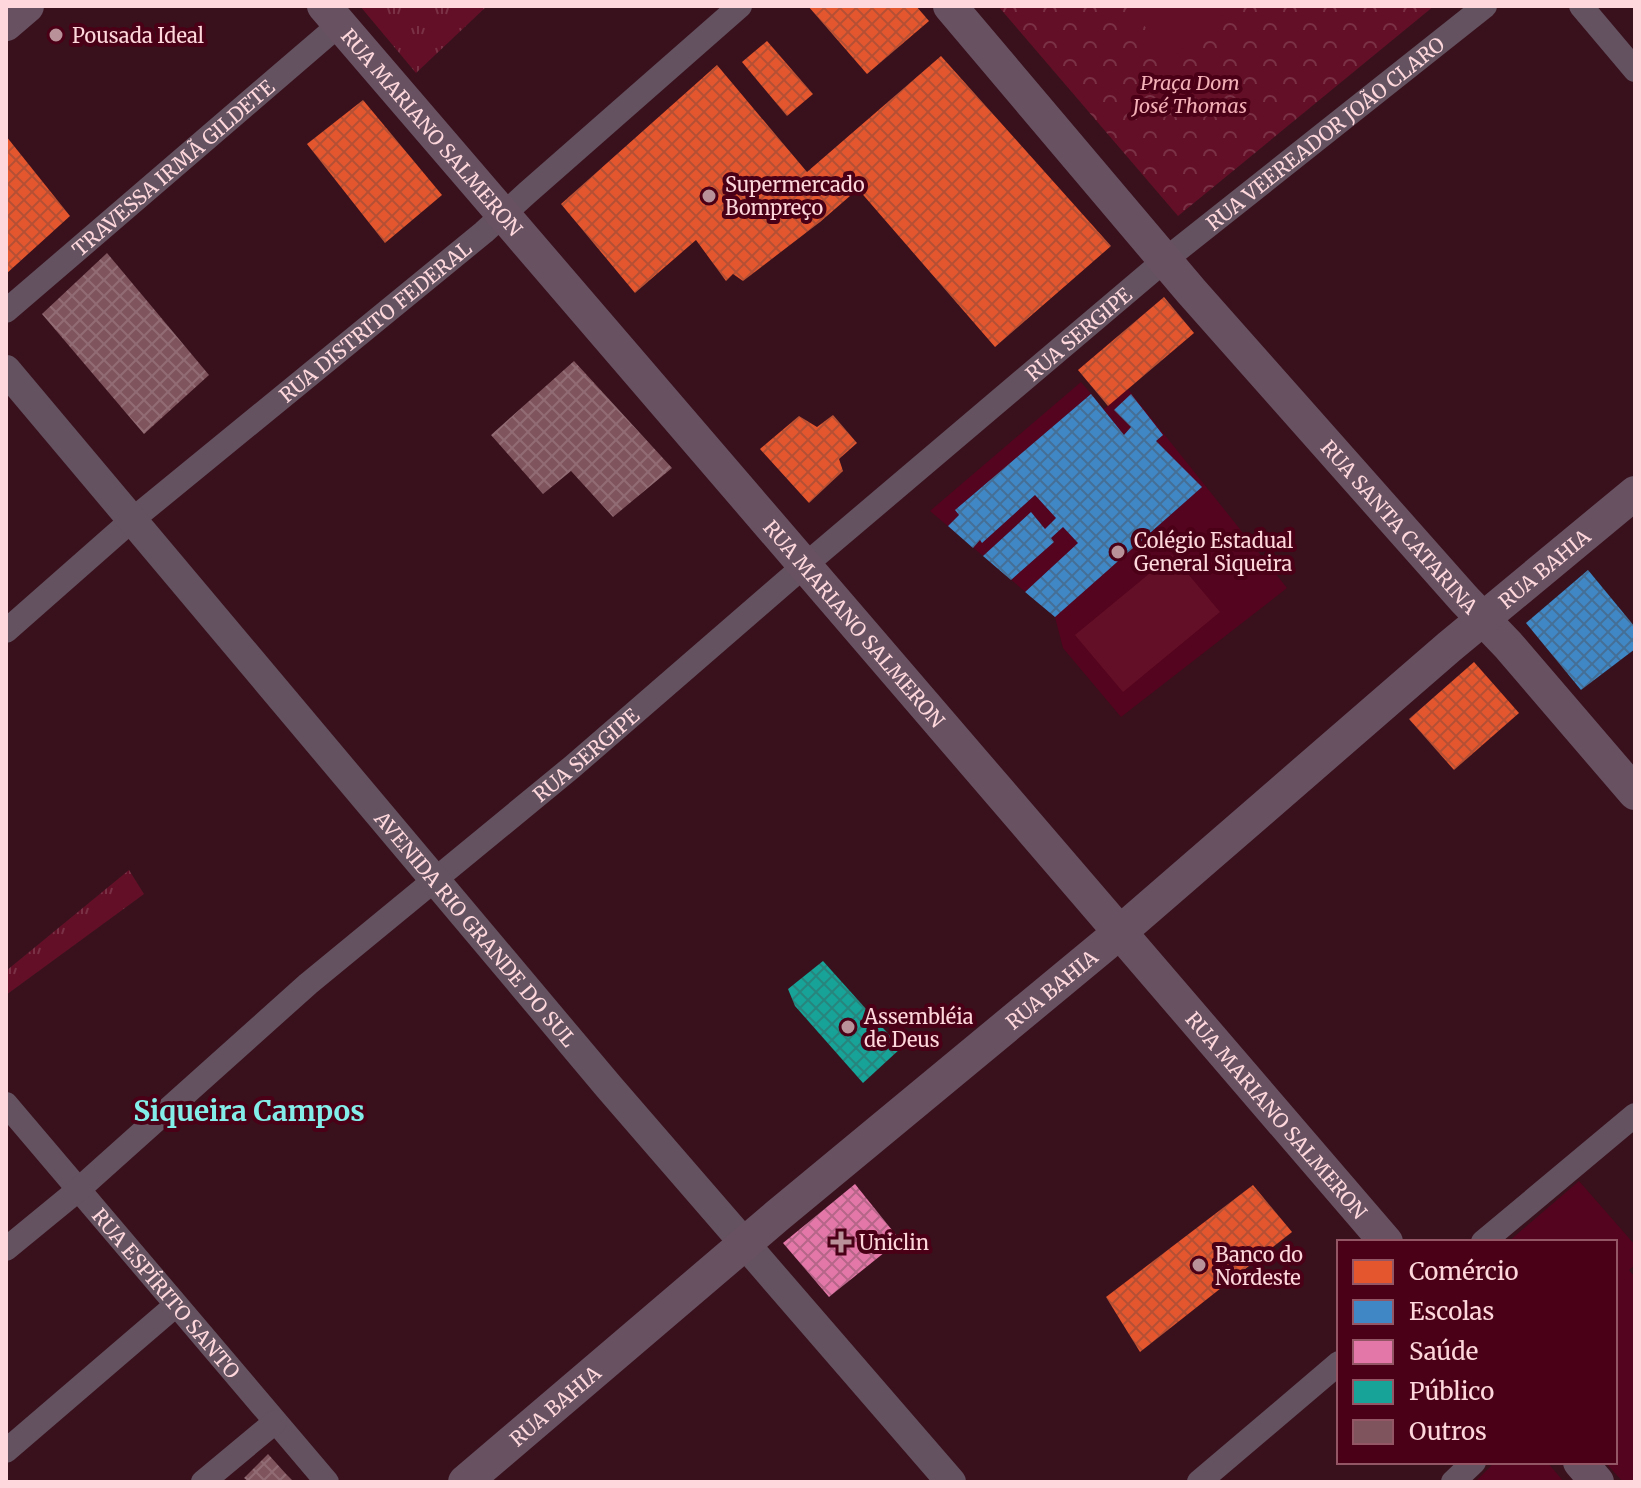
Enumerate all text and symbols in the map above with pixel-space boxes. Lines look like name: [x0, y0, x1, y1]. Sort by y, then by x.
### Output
place label: Pousada Ideal: [72, 23, 204, 48]
street label: RUA MARIANO SALMERON: [336, 23, 528, 241]
marker: Pousada Ideal: [47, 26, 65, 44]
street label: RUA VEEREADOR JOÃO CLARO: [1201, 31, 1449, 235]
park label: Praça Dom José Thomas: [1131, 70, 1247, 118]
street label: TRAVESSA IRMÃ GILDETE: [67, 74, 279, 261]
place label: Supermercado Bompreço: [725, 172, 865, 220]
marker: Supermercado Bompreço: [700, 187, 718, 205]
street label: RUA DISTRITO FEDERAL: [274, 235, 477, 407]
street label: RUA SERGIPE: [1020, 281, 1137, 386]
street label: RUA SANTA CATARINA: [1316, 435, 1484, 619]
street label: RUA MARIANO SALMERON: [759, 515, 951, 733]
street label: RUA BAHIA: [1493, 523, 1596, 613]
place label: Colégio Estadual General Siqueira: [1134, 528, 1293, 576]
marker: Colégio Estadual General Siqueira: [1109, 543, 1127, 561]
street label: RUA SERGIPE: [528, 702, 644, 807]
street label: AVENIDA RIO GRANDE DO SUL: [369, 805, 582, 1052]
street label: RUA BAHIA: [1000, 943, 1103, 1034]
place label: Assembléia de Deus: [863, 1004, 974, 1052]
street label: RUA MARIANO SALMERON: [1181, 1006, 1373, 1224]
marker: Assembléia de Deus: [839, 1018, 857, 1036]
district label: Siqueira Campos: [133, 1093, 365, 1129]
street label: RUA ESPÍRITO SANTO: [87, 1203, 246, 1383]
place label: Uniclin: [859, 1230, 929, 1255]
marker: Uniclin: [830, 1231, 852, 1253]
legend: [1337, 1240, 1617, 1464]
place label: Banco do Nordeste: [1215, 1242, 1303, 1290]
marker: Banco do Nordeste: [1190, 1256, 1208, 1274]
text: Comércio: [1409, 1256, 1519, 1287]
text: Escolas: [1409, 1296, 1494, 1327]
text: Saúde: [1409, 1336, 1478, 1367]
street label: RUA BAHIA: [504, 1359, 606, 1451]
text: Público: [1409, 1376, 1494, 1407]
text: Outros: [1409, 1416, 1487, 1447]

